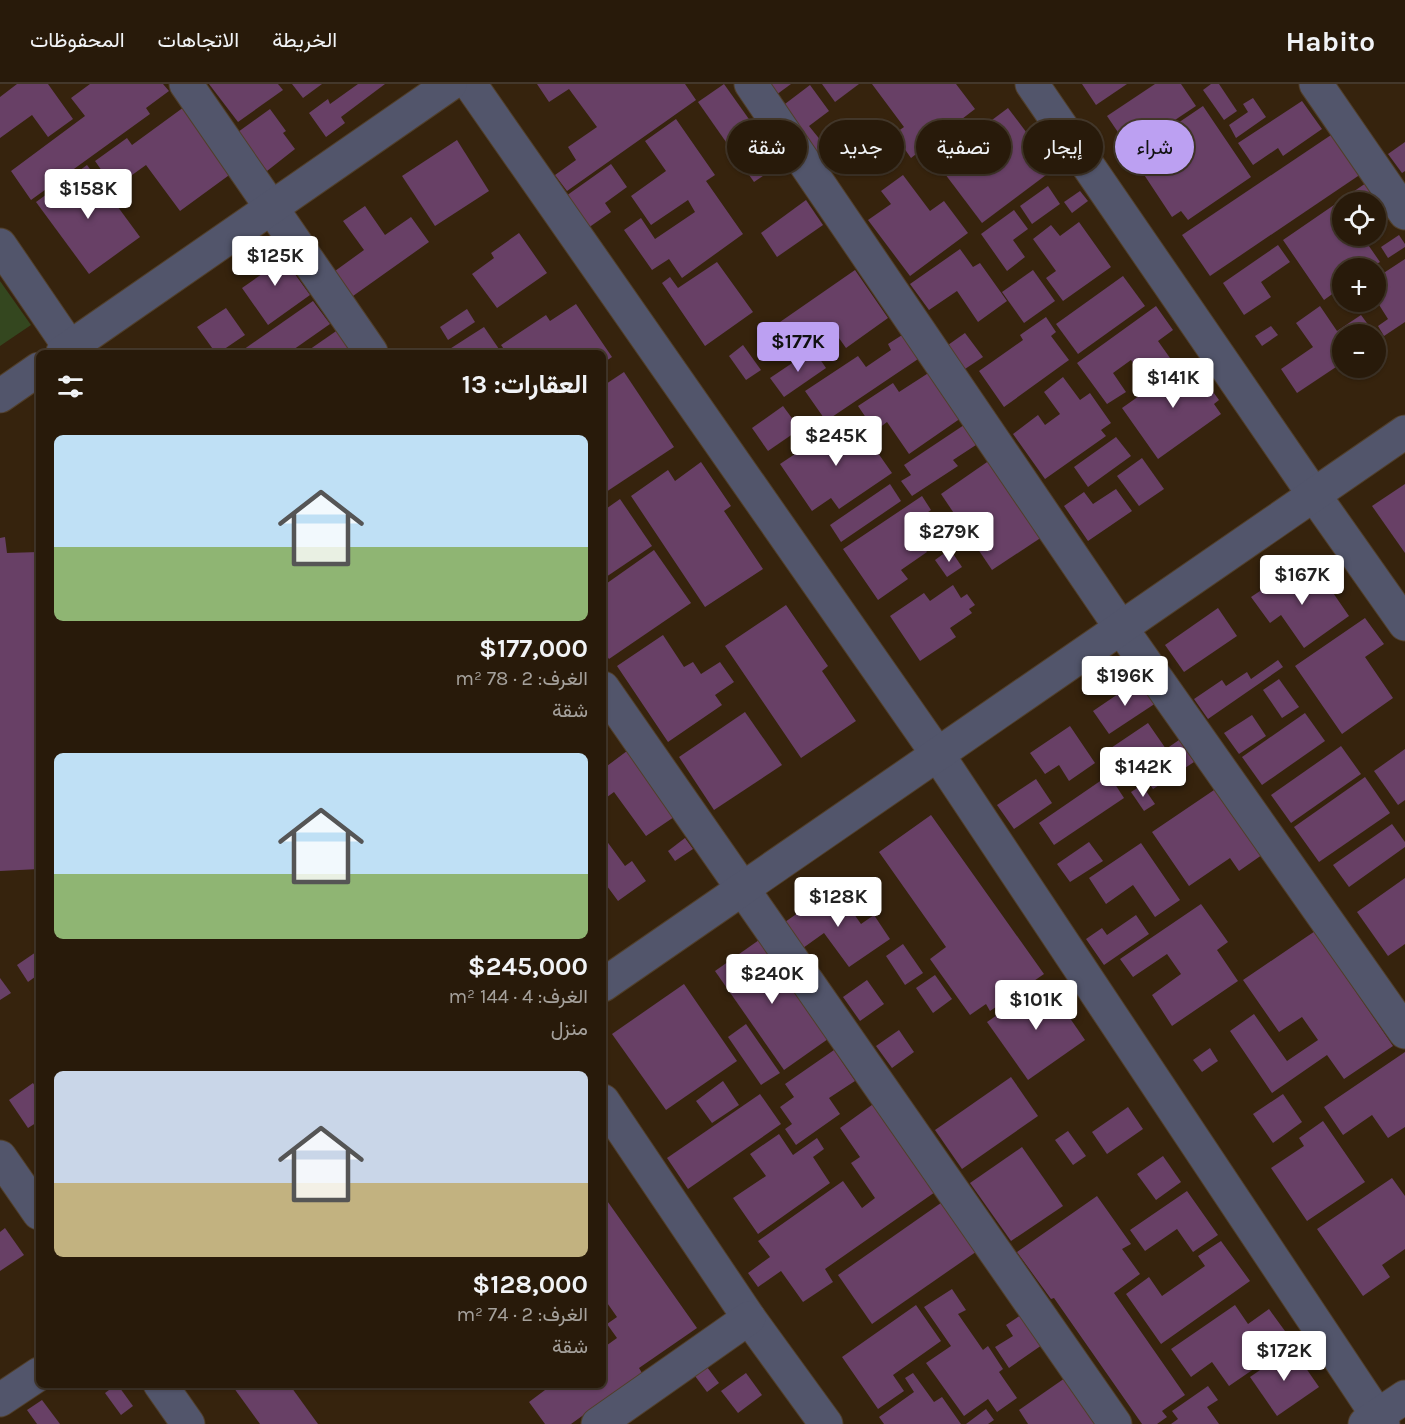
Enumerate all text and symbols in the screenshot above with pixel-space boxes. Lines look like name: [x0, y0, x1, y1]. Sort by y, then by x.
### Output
text: Habito: [1286, 25, 1375, 58]
text: المحفوظات: [30, 28, 125, 52]
text: الاتجاهات: [158, 28, 239, 52]
text: الخريطة: [272, 28, 337, 52]
chip: شقة: [727, 120, 807, 174]
chip: جديد: [819, 120, 904, 174]
chip: تصفية: [916, 120, 1011, 174]
chip: إيجار: [1023, 120, 1103, 174]
chip: شراء: [1115, 120, 1194, 174]
pin: $158K: [46, 169, 130, 220]
text: $158K: [59, 177, 117, 200]
map controls: [1332, 192, 1386, 378]
button: locate: [1332, 192, 1386, 246]
pin: $125K: [233, 236, 317, 287]
text: $125K: [246, 244, 304, 267]
button: +: [1332, 258, 1386, 312]
pin: $177K: [756, 322, 840, 373]
button: −: [1332, 324, 1386, 378]
text: $177K: [771, 330, 825, 353]
pin: $141K: [1131, 358, 1215, 409]
text: $141K: [1146, 366, 1200, 389]
text: العقارات: 13: [462, 369, 588, 400]
icon: filters: [54, 370, 87, 403]
pin: $245K: [794, 416, 878, 467]
text: $245K: [805, 424, 867, 447]
icon: home: [267, 474, 375, 582]
pin: $279K: [907, 512, 991, 563]
text: $279K: [918, 520, 980, 543]
pin: $167K: [1260, 555, 1344, 606]
text: $167K: [1274, 563, 1330, 586]
text: $177,000: [479, 633, 588, 664]
pin: $196K: [1083, 656, 1167, 707]
text: $196K: [1096, 664, 1154, 687]
text: الغرف: 2 · 78 m²: [455, 667, 588, 690]
text: شقة: [552, 699, 588, 722]
pin: $142K: [1101, 747, 1185, 798]
text: $142K: [1114, 755, 1172, 778]
icon: home: [267, 792, 375, 900]
pin: $128K: [796, 877, 880, 928]
text: $128K: [808, 885, 868, 908]
text: $245,000: [468, 951, 588, 982]
pin: $240K: [730, 954, 814, 1005]
text: $240K: [740, 962, 804, 985]
pin: $101K: [994, 980, 1078, 1031]
text: الغرف: 4 · 144 m²: [448, 985, 588, 1008]
text: $101K: [1009, 988, 1063, 1011]
text: منزل: [551, 1017, 588, 1040]
icon: home: [267, 1110, 375, 1218]
text: $128,000: [472, 1269, 588, 1300]
text: الغرف: 2 · 74 m²: [456, 1303, 588, 1326]
pin: $172K: [1242, 1331, 1326, 1382]
text: شقة: [552, 1335, 588, 1358]
text: $172K: [1256, 1339, 1312, 1362]

